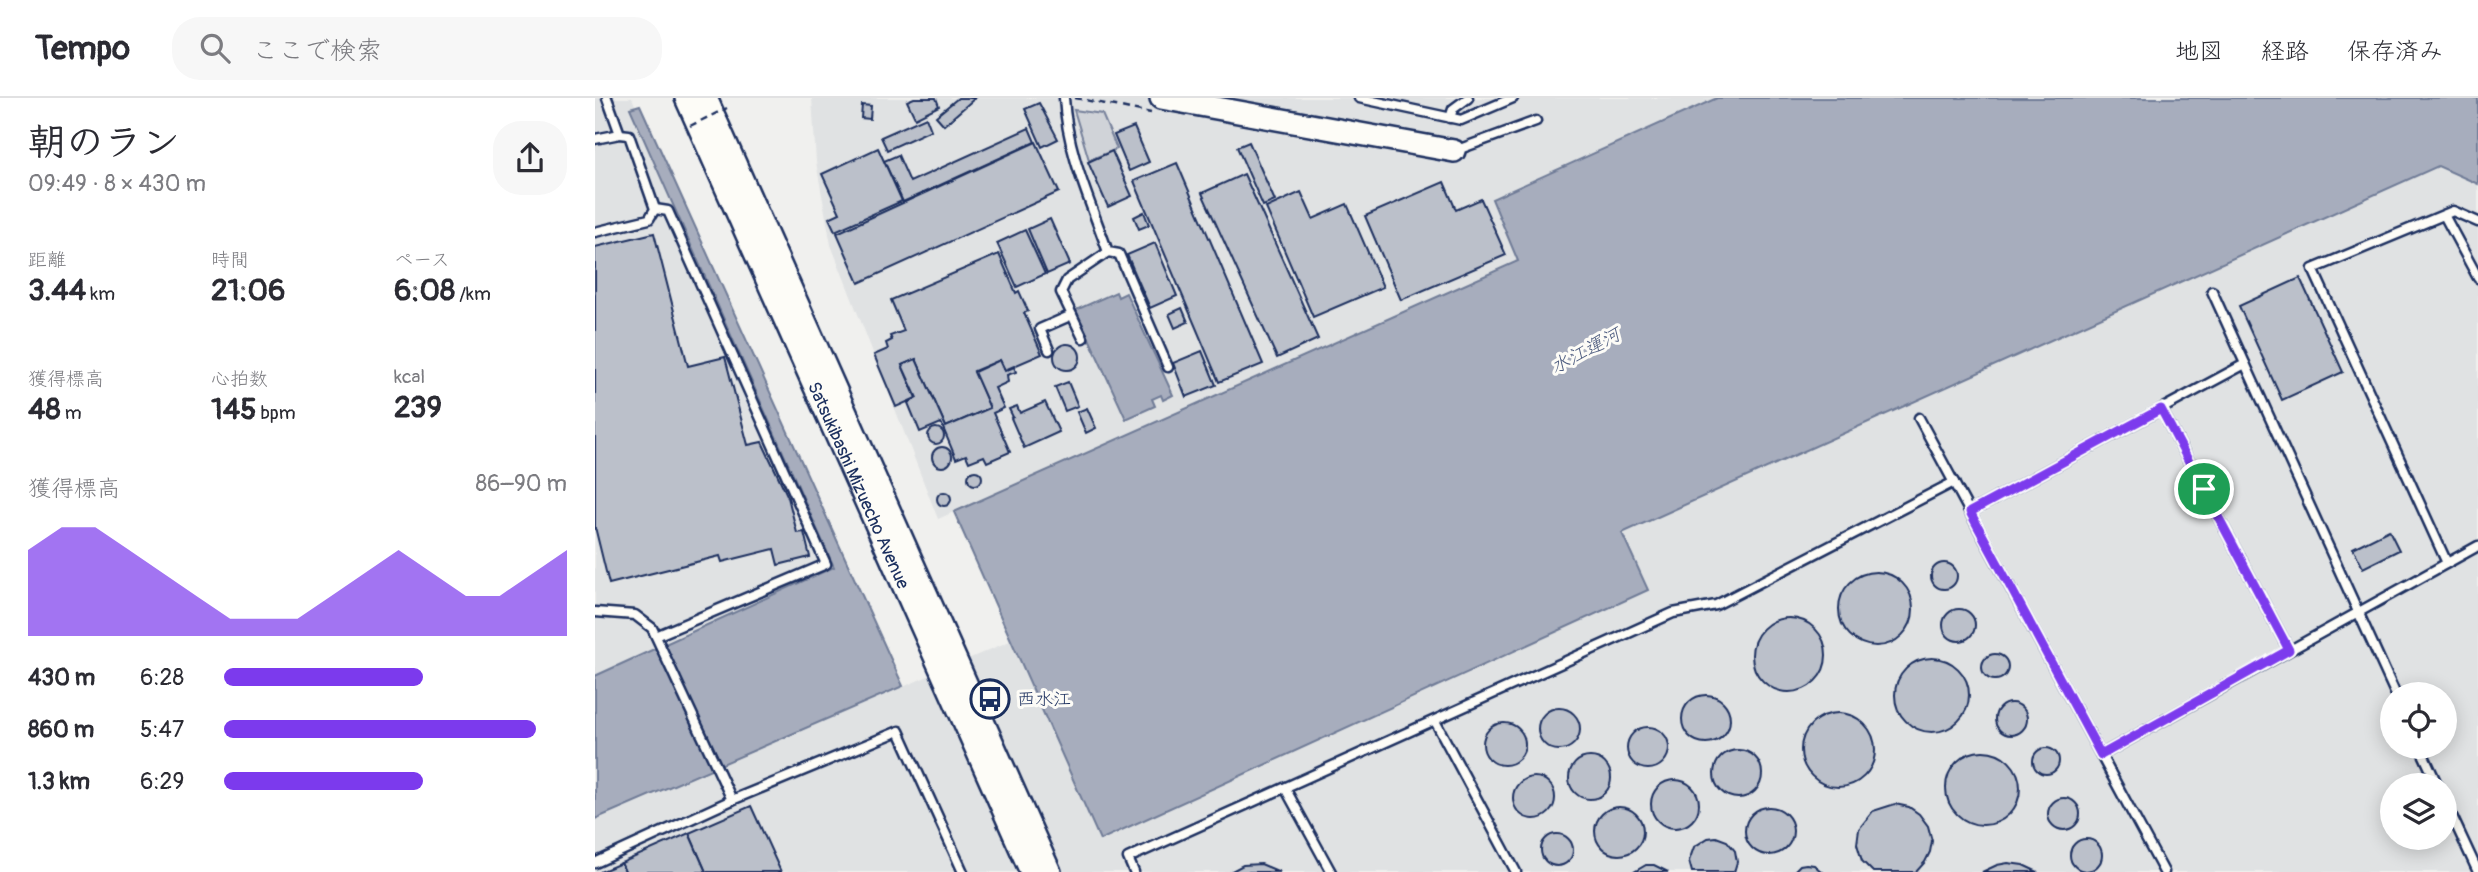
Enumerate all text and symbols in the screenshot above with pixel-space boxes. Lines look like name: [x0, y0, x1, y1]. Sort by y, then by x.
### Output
search box: [172, 17, 662, 80]
text: Tempo: [35, 28, 130, 69]
icon: search: [196, 29, 234, 67]
text: ここで検索: [252, 35, 382, 67]
text: 地図: [2175, 37, 2223, 66]
text: 経路: [2261, 37, 2309, 66]
text: 保存済み: [2347, 37, 2443, 66]
text: 朝のラン: [28, 119, 180, 167]
button: share: [493, 121, 567, 195]
text: 09:49 · 8 × 430 m: [28, 169, 206, 198]
text: 距離: [28, 248, 66, 272]
text: 時間: [211, 248, 249, 272]
text: ペース: [394, 248, 450, 272]
text: 3.44: [28, 272, 86, 309]
text: 21:06: [211, 272, 285, 309]
text: 6:08: [394, 272, 455, 309]
text: km: [86, 282, 115, 306]
text: /km: [455, 282, 491, 306]
water label: 水江運河: [1546, 321, 1627, 379]
text: kcal: [394, 365, 425, 389]
text: 獲得標高: [28, 367, 104, 391]
text: 心拍数: [211, 367, 268, 391]
street label: Satsukibashi Mizuecho Avenue: [802, 378, 914, 593]
text: 239: [394, 389, 442, 426]
text: 48: [28, 391, 61, 428]
text: 145: [211, 391, 256, 428]
text: m: [61, 401, 82, 425]
text: bpm: [256, 401, 296, 425]
pin: [2174, 459, 2234, 519]
text: 86–90 m: [476, 469, 567, 498]
icon: arrive: [2185, 470, 2223, 508]
text: 獲得標高: [28, 474, 120, 503]
text: 430 m: [28, 663, 95, 692]
text: 6:28: [140, 663, 184, 692]
bus stop icon: 西水江: [969, 678, 1011, 720]
map controls: [2380, 682, 2457, 850]
button: locate: [2380, 682, 2457, 759]
place label: 西水江: [1017, 688, 1071, 711]
text: 860 m: [28, 715, 94, 744]
text: 5:47: [140, 715, 184, 744]
text: 1.3 km: [28, 767, 90, 796]
text: 6:29: [140, 767, 184, 796]
button: layers: [2380, 773, 2457, 850]

